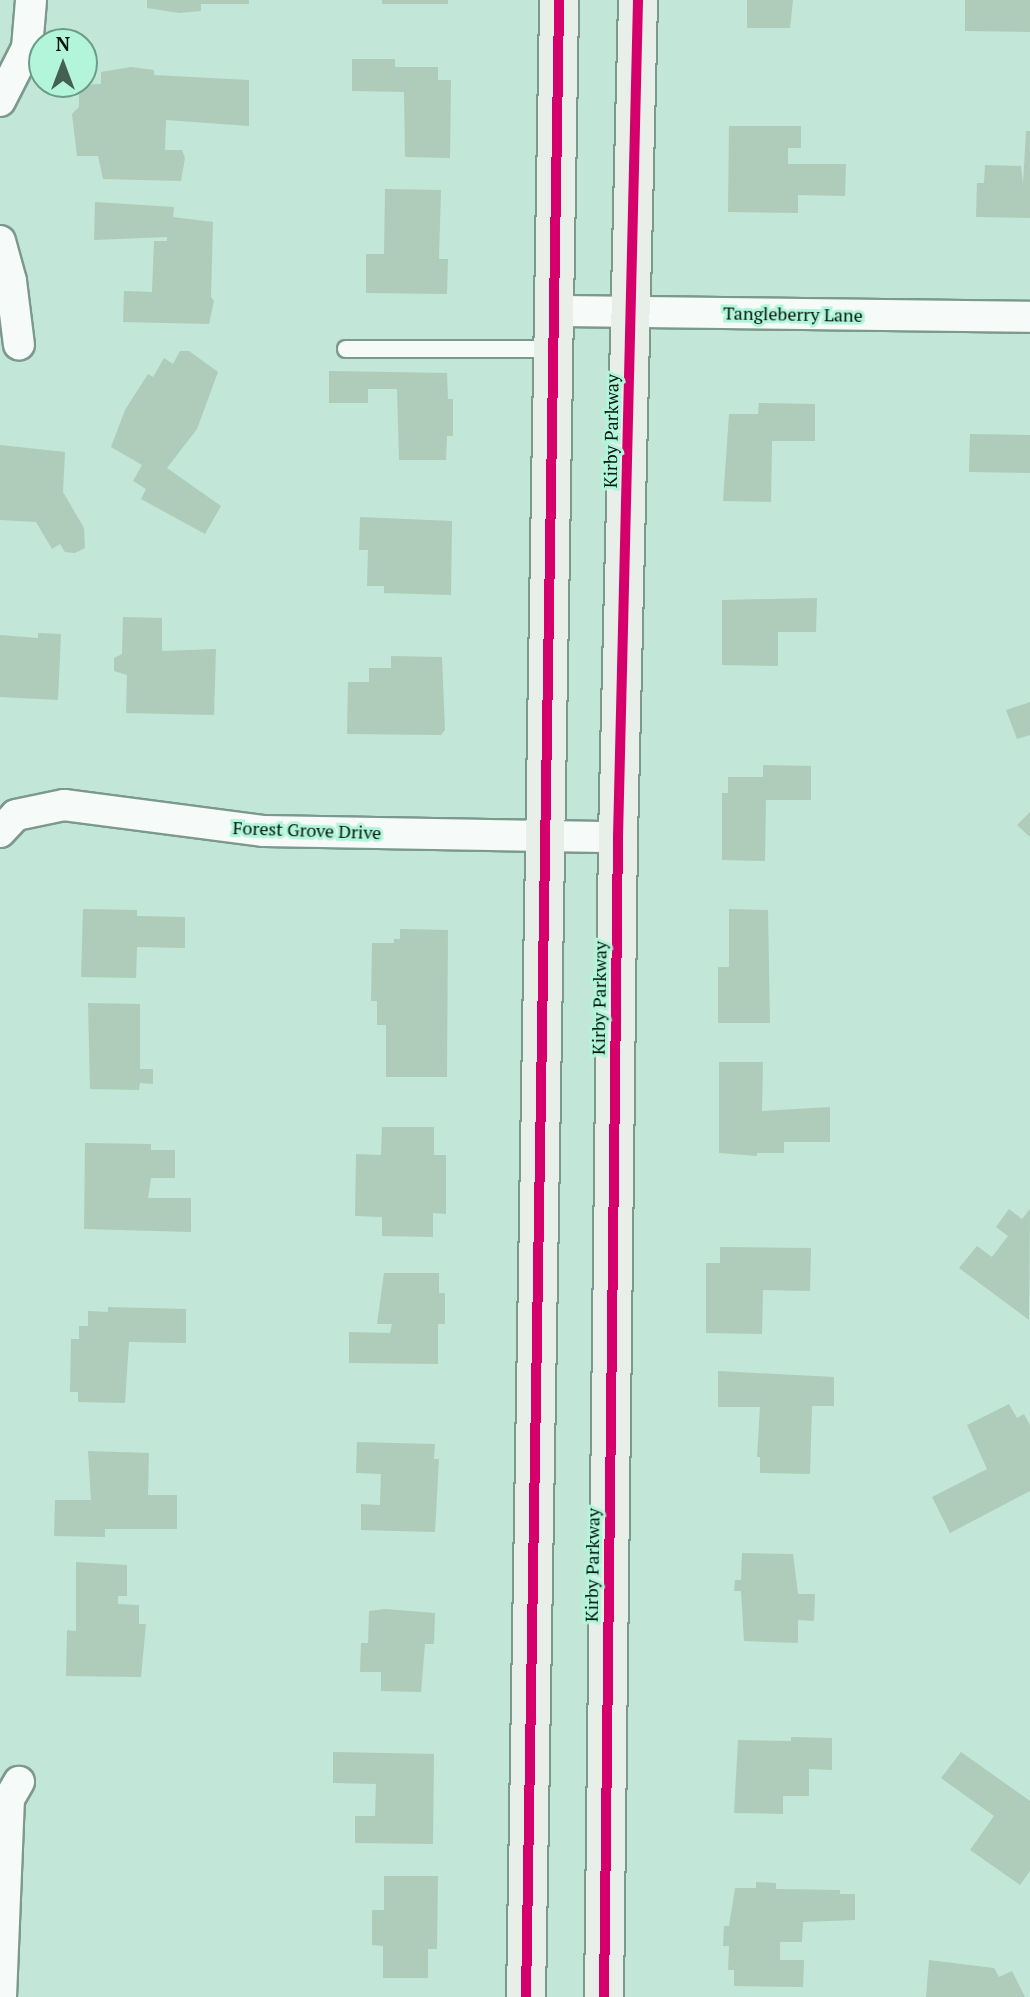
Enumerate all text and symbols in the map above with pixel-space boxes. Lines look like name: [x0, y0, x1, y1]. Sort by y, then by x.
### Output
north arrow: [28, 28, 98, 98]
text: N: [56, 31, 70, 56]
street label: Tangleberry Lane: [723, 302, 863, 326]
street label: Kirby Parkway: [599, 374, 623, 488]
street label: Forest Grove Drive: [232, 817, 382, 843]
street label: Kirby Parkway: [587, 941, 611, 1055]
street label: Kirby Parkway: [580, 1508, 604, 1622]

